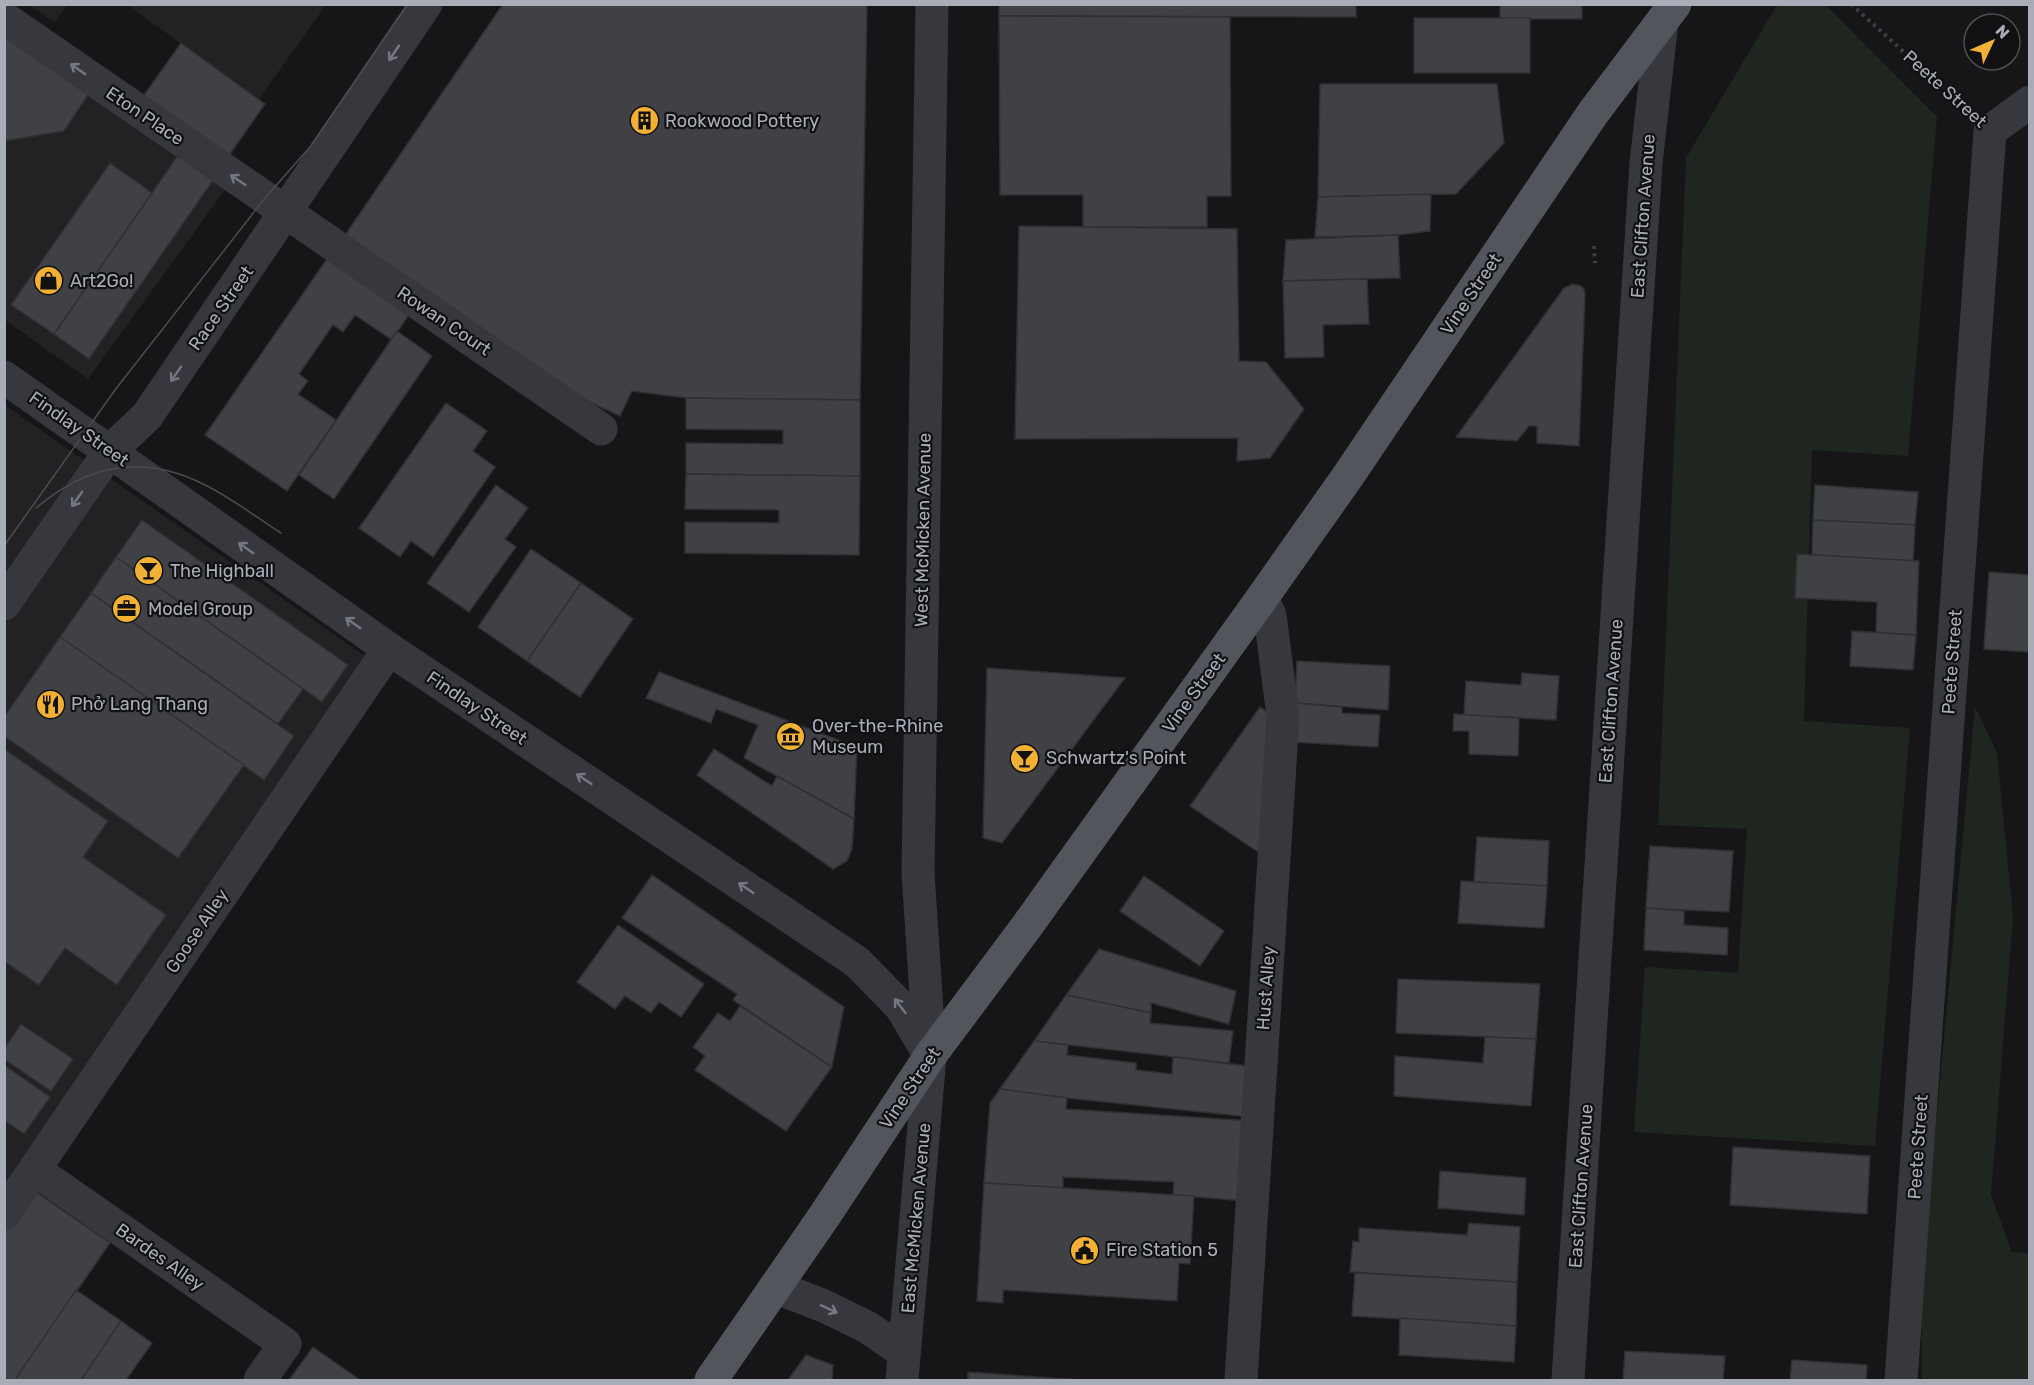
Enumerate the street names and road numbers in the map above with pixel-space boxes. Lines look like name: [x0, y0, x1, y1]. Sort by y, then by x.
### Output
street label: Peete Street: [1899, 46, 1991, 132]
street label: Eton Place: [102, 82, 188, 150]
street label: East Clifton Avenue: [1626, 133, 1660, 299]
street label: Vine Street: [1436, 249, 1506, 339]
street label: Race Street: [184, 261, 258, 355]
street label: Rowan Court: [393, 282, 495, 360]
street label: Findlay Street: [25, 387, 133, 471]
street label: West McMicken Avenue: [910, 433, 936, 627]
street label: Peete Street: [1937, 609, 1967, 715]
street label: East Clifton Avenue: [1594, 618, 1628, 784]
street label: Vine Street: [1158, 649, 1230, 737]
street label: Findlay Street: [423, 666, 531, 750]
street label: Goose Alley: [161, 885, 233, 977]
street label: Hust Alley: [1252, 945, 1280, 1031]
street label: Vine Street: [875, 1043, 945, 1133]
street label: Peete Street: [1903, 1094, 1933, 1200]
street label: East Clifton Avenue: [1564, 1103, 1598, 1269]
street label: East McMicken Avenue: [897, 1122, 935, 1314]
street label: Bardes Alley: [112, 1218, 209, 1296]

